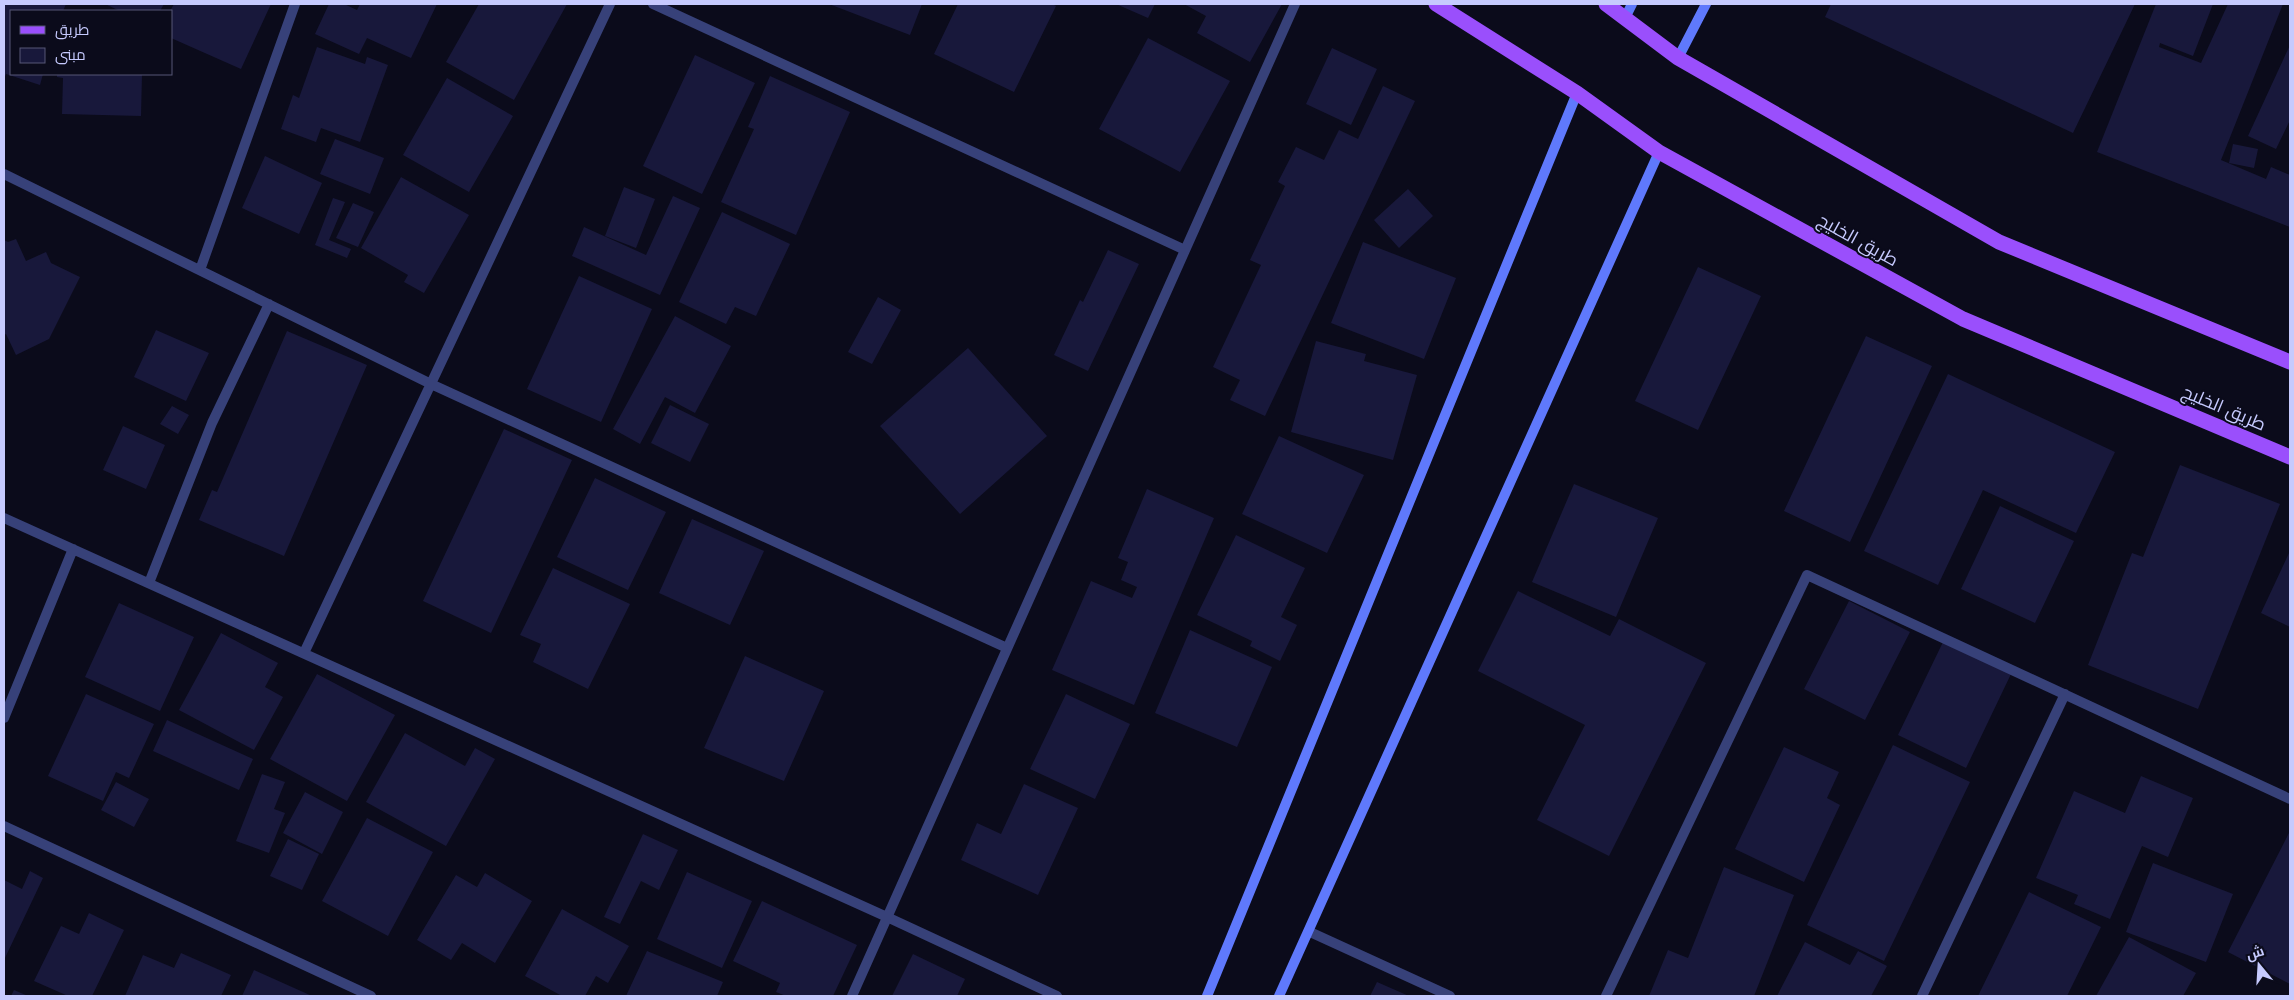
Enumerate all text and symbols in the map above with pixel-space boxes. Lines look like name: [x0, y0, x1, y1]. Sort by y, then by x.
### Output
legend: [10, 10, 172, 75]
text: طريق: [55, 20, 89, 40]
text: مبنى: [55, 45, 86, 65]
street label: طريق الخليج: [1813, 208, 1903, 272]
street label: طريق الخليج: [2178, 380, 2270, 436]
north arrow: [2234, 940, 2284, 990]
text: ش: [2244, 941, 2266, 964]

